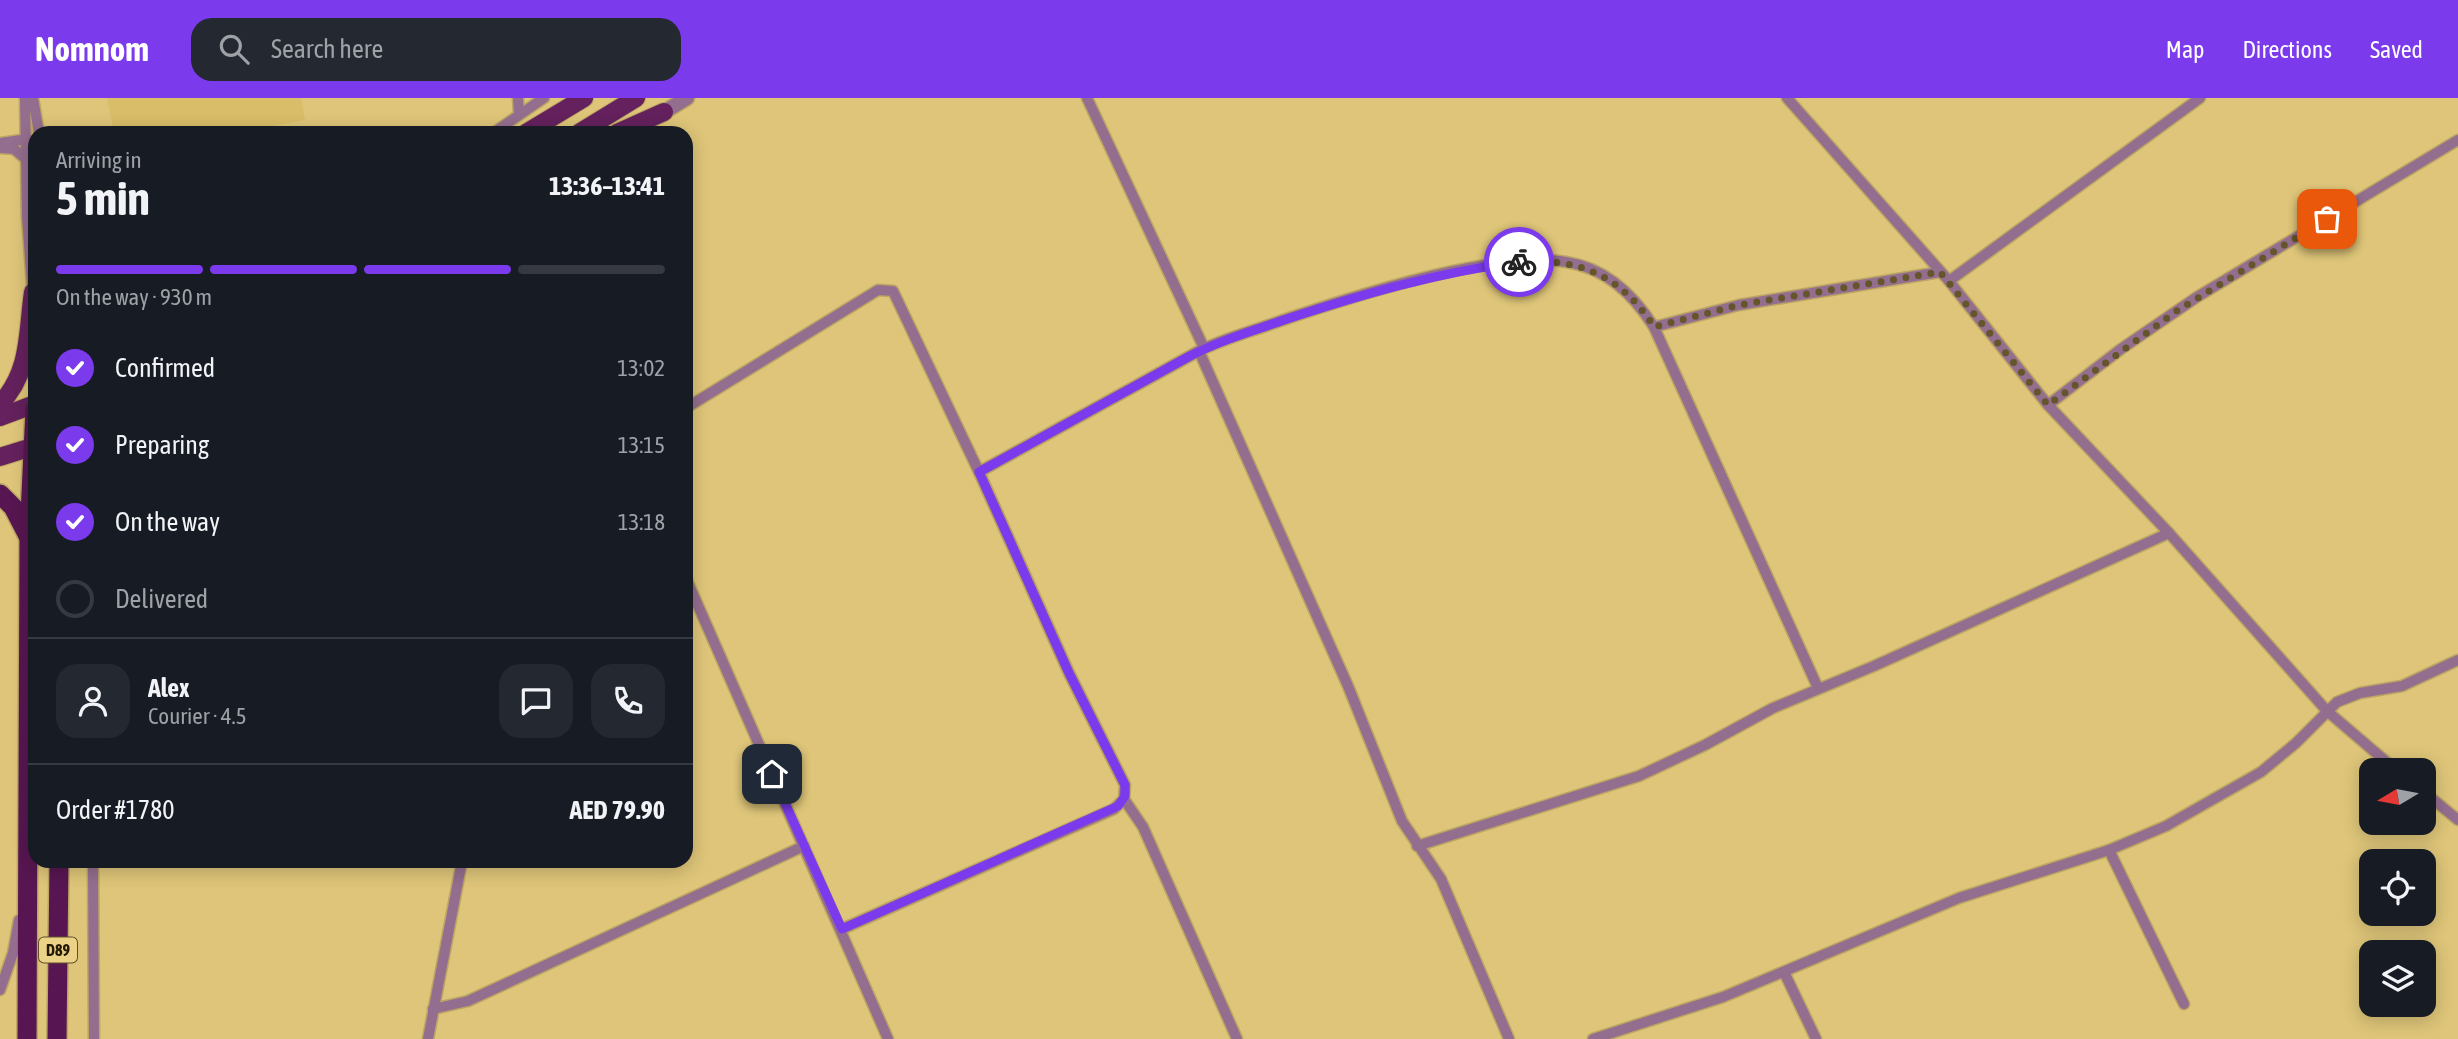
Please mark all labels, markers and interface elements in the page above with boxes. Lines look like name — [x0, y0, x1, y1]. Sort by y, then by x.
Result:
search box — [191, 18, 681, 81]
text: Nomnom — [35, 30, 149, 68]
icon: search — [215, 30, 253, 68]
text: Search here — [271, 34, 383, 64]
text: Map — [2166, 36, 2204, 63]
text: Directions — [2242, 36, 2332, 63]
text: Saved — [2370, 36, 2423, 63]
text: Arriving in — [56, 147, 142, 173]
text: 13:36–13:41 — [549, 171, 665, 201]
text: 5 min — [56, 172, 150, 225]
pin — [2297, 189, 2357, 249]
icon: bag — [2308, 200, 2346, 238]
courier — [1484, 227, 1554, 297]
icon: bike — [1500, 243, 1538, 281]
text: On the way · 930 m — [56, 284, 212, 310]
icon: check — [56, 349, 94, 387]
text: Confirmed — [115, 353, 215, 383]
text: 13:02 — [617, 355, 665, 381]
icon: check — [56, 426, 94, 464]
text: Preparing — [115, 430, 209, 460]
text: 13:15 — [618, 432, 665, 458]
icon: check — [56, 503, 94, 541]
text: On the way — [115, 507, 220, 537]
text: 13:18 — [618, 509, 665, 535]
text: Delivered — [115, 584, 208, 614]
button: person — [56, 664, 130, 738]
button: chat — [499, 664, 573, 738]
button: phone — [591, 664, 665, 738]
text: Alex — [148, 673, 189, 703]
text: Courier · 4.5 — [148, 703, 247, 729]
pin — [742, 744, 802, 804]
icon: home — [753, 755, 791, 793]
north arrow — [2359, 758, 2436, 835]
map controls — [2359, 758, 2436, 1017]
text: Order #1780 — [56, 795, 175, 825]
text: AED 79.90 — [570, 795, 665, 825]
button: locate — [2359, 849, 2436, 926]
road number: D89 — [39, 937, 77, 962]
button: layers — [2359, 940, 2436, 1017]

